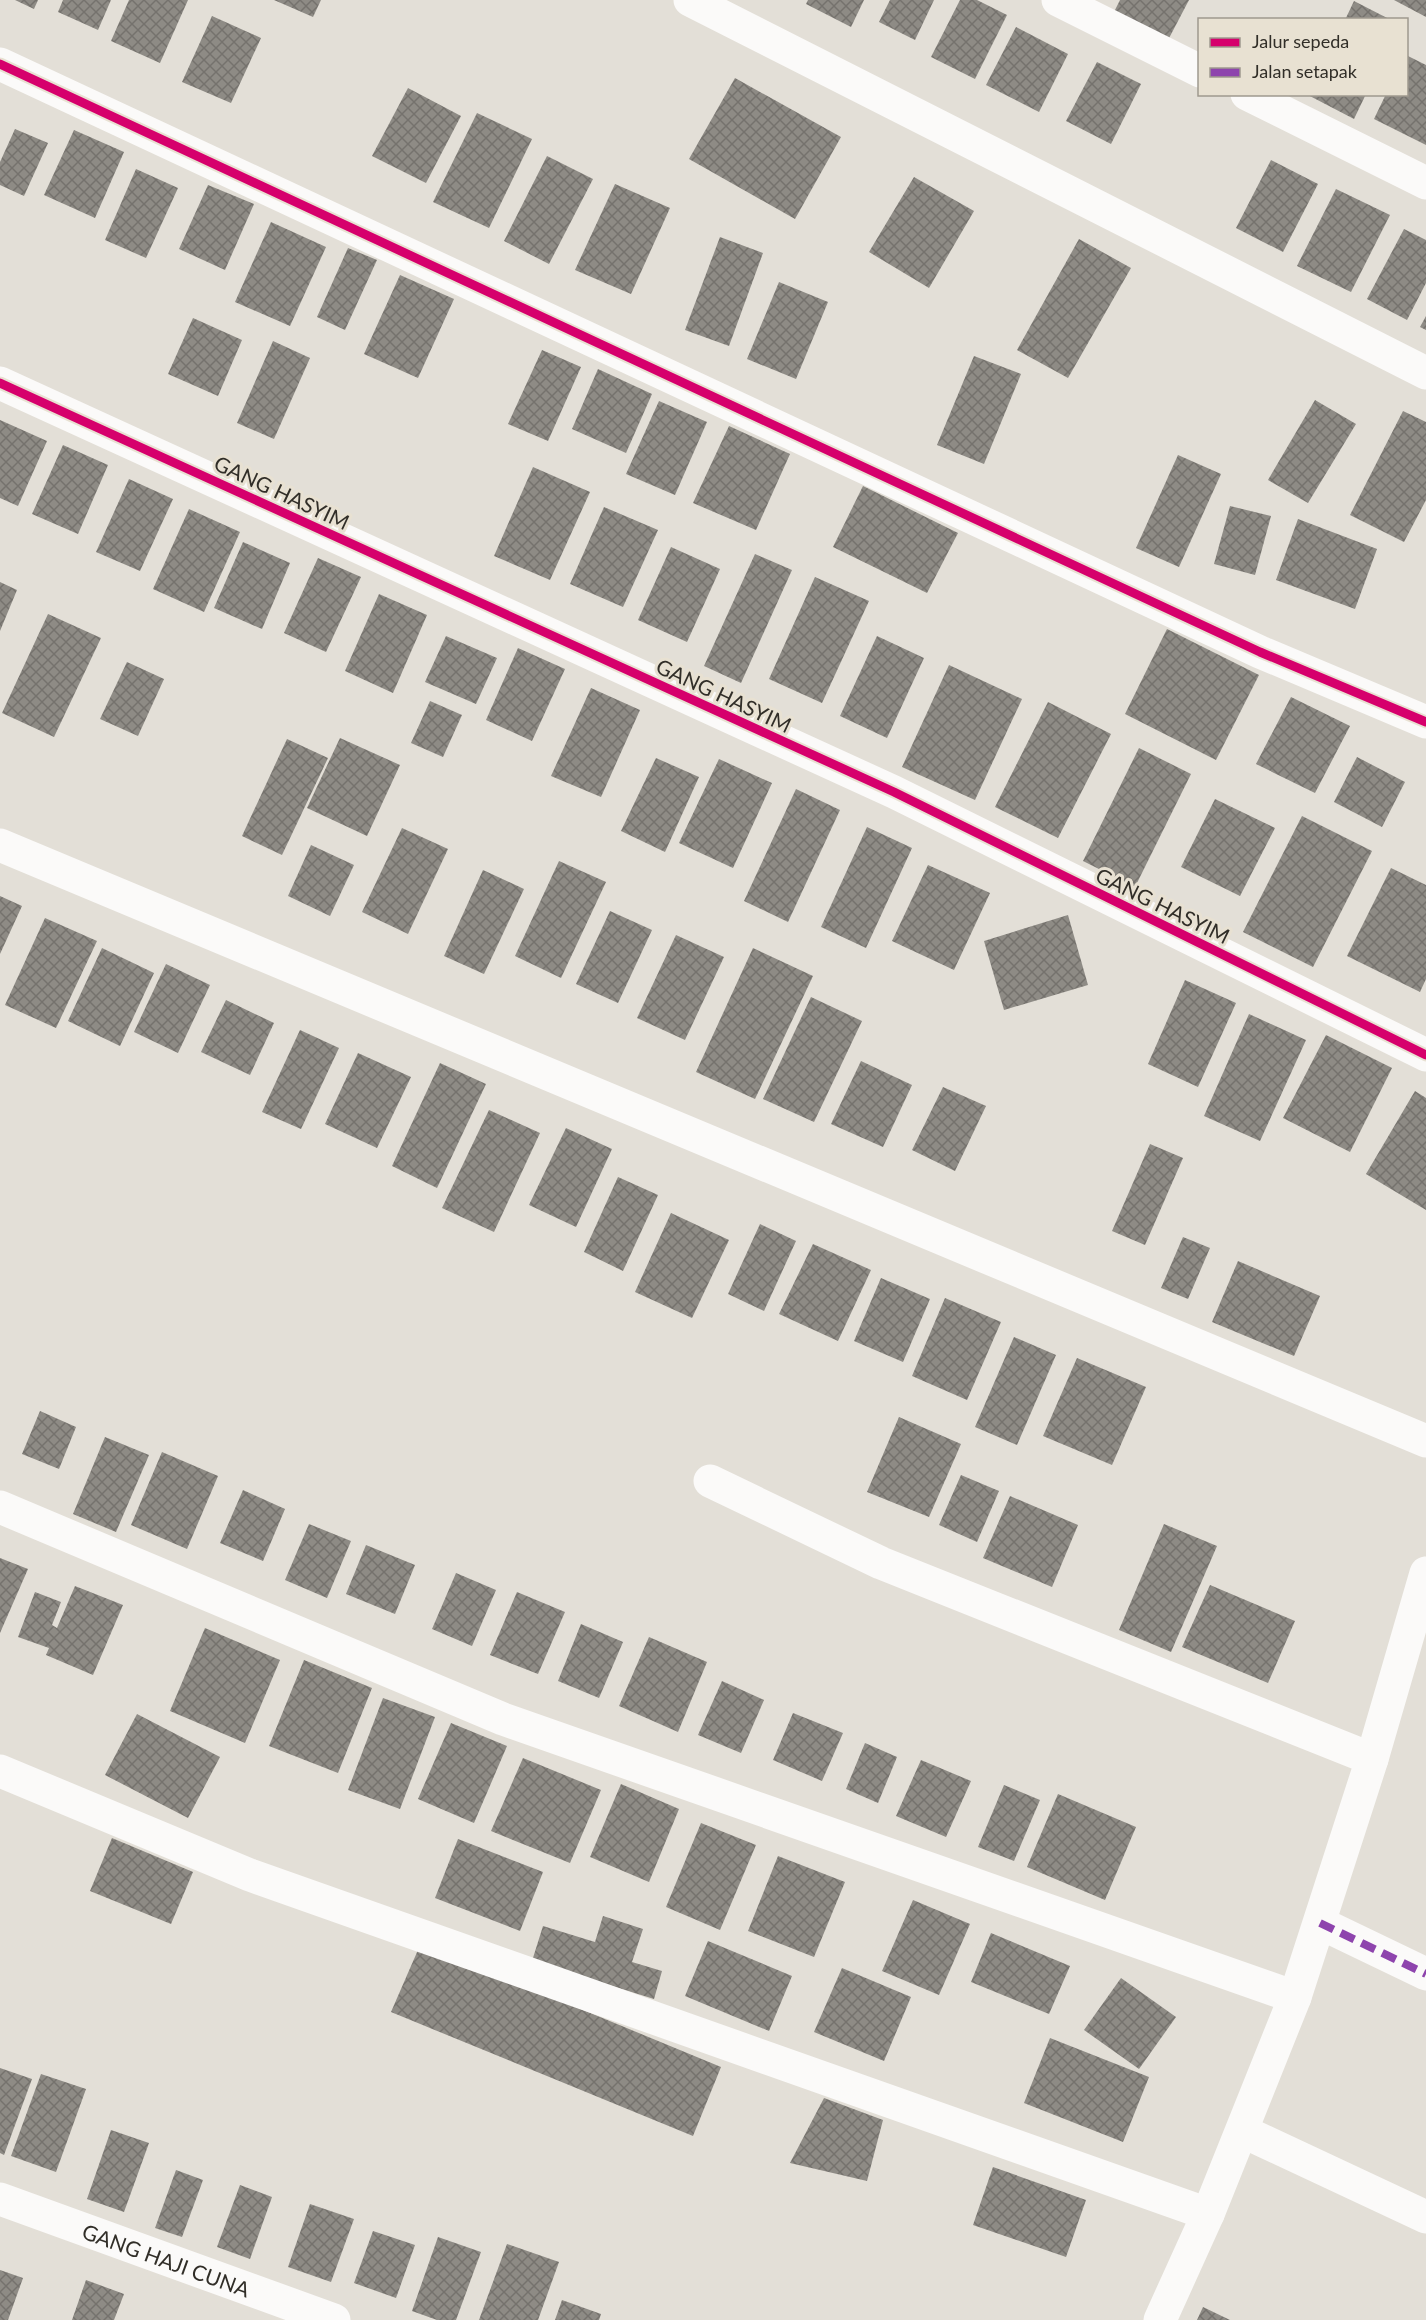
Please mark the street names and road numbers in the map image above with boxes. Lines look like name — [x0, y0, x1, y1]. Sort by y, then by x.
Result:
street label: GANG HASYIM — [211, 450, 353, 534]
street label: GANG HASYIM — [653, 653, 795, 737]
street label: GANG HASYIM — [1092, 862, 1234, 948]
street label: GANG HAJI CUNA — [79, 2217, 254, 2301]

